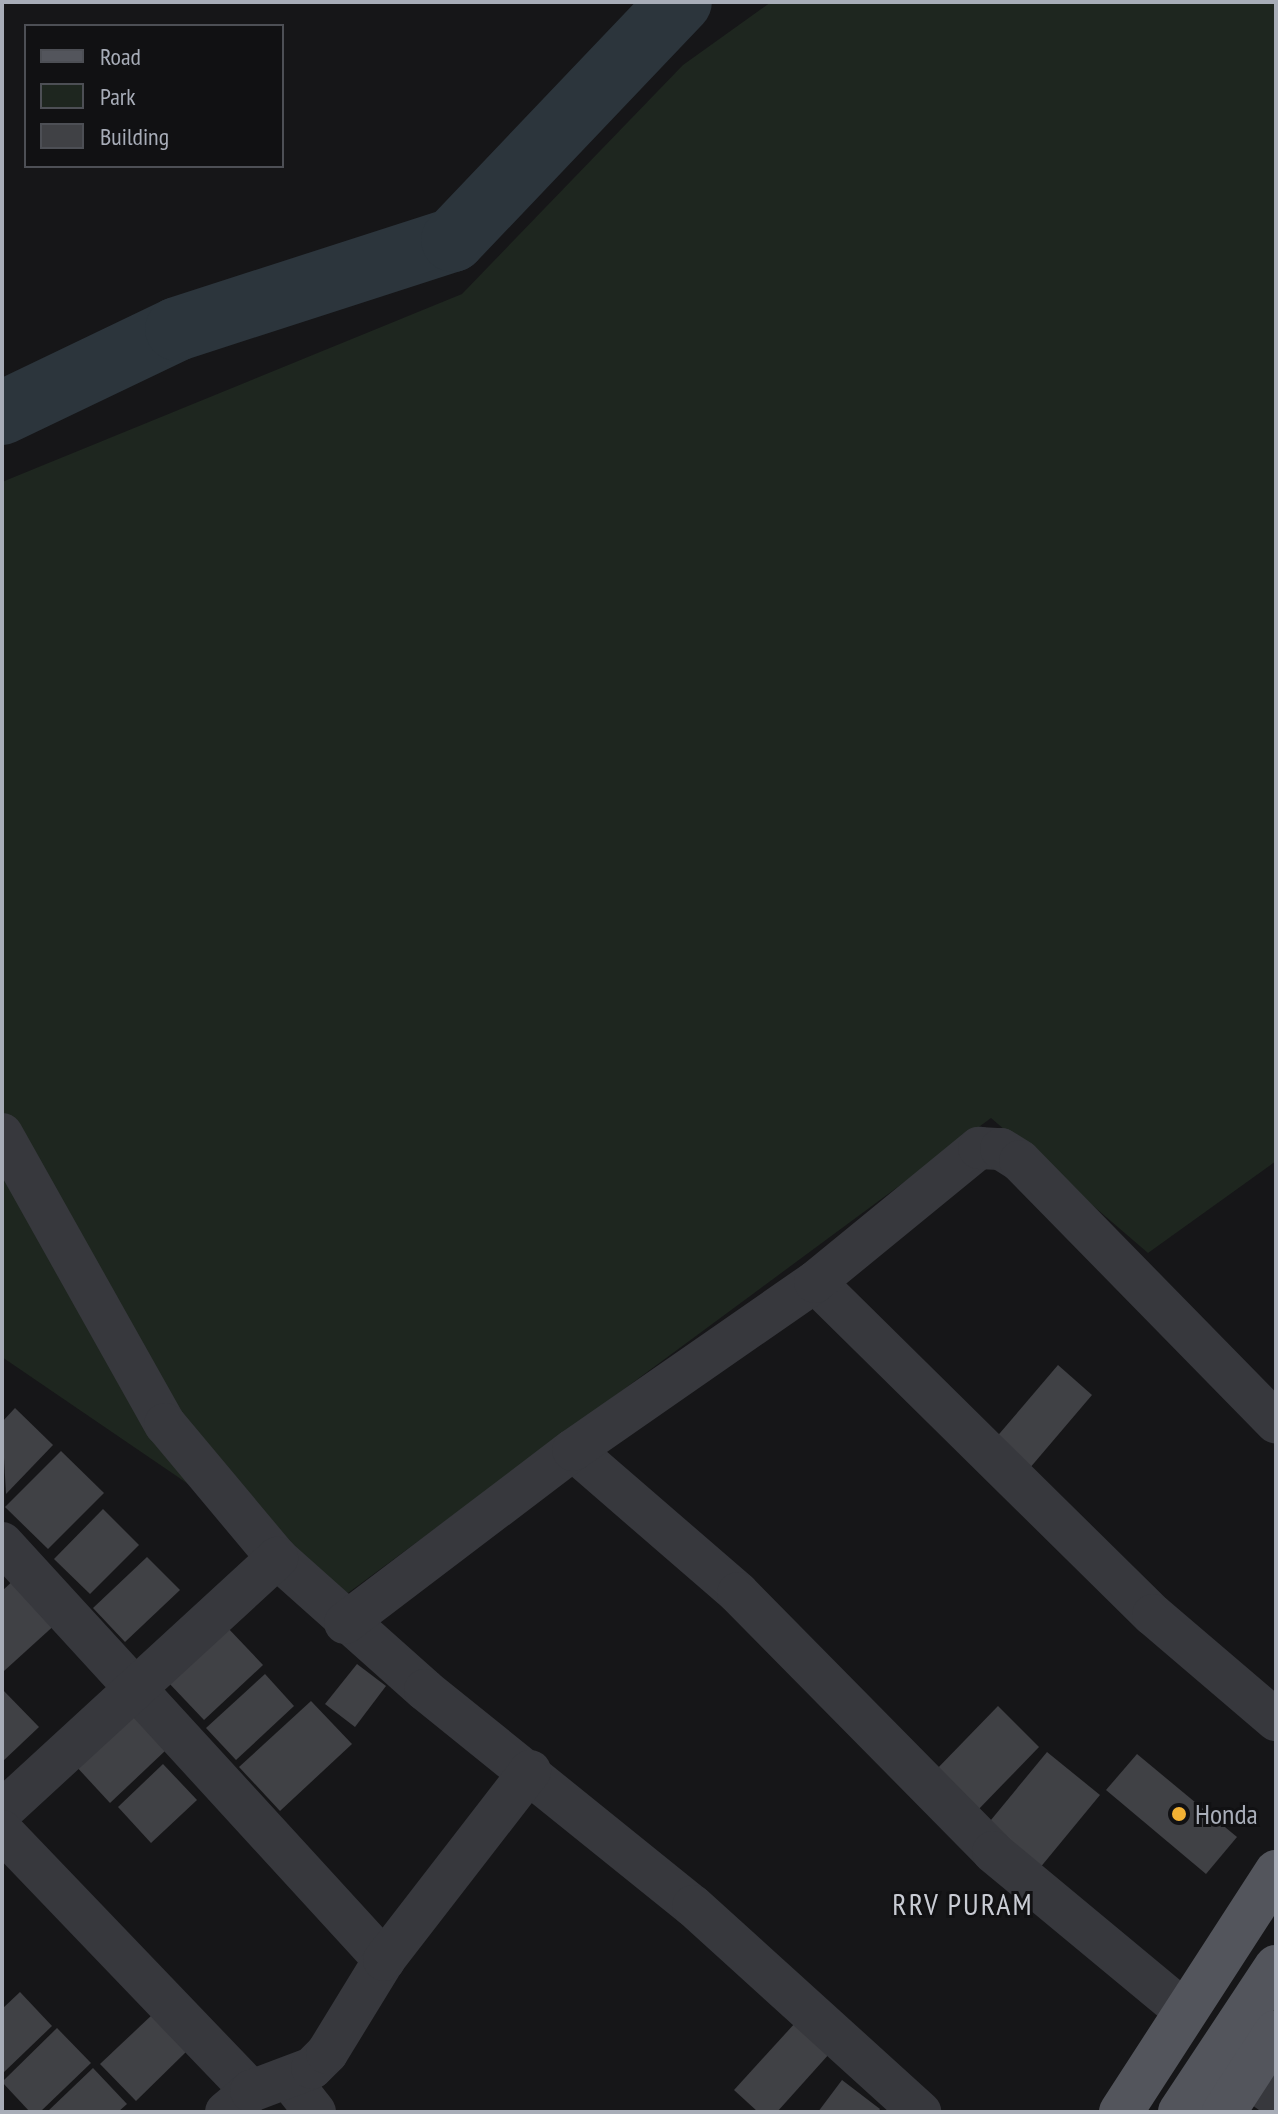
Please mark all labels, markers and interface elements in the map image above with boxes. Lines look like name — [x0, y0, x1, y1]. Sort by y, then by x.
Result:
legend — [24, 24, 284, 168]
text: Road — [100, 41, 141, 72]
text: Park — [100, 81, 136, 112]
text: Building — [100, 121, 169, 152]
place label: Honda — [1195, 1797, 1258, 1831]
marker: Honda — [1170, 1805, 1188, 1823]
district label: RRV PURAM — [892, 1886, 1034, 1922]

